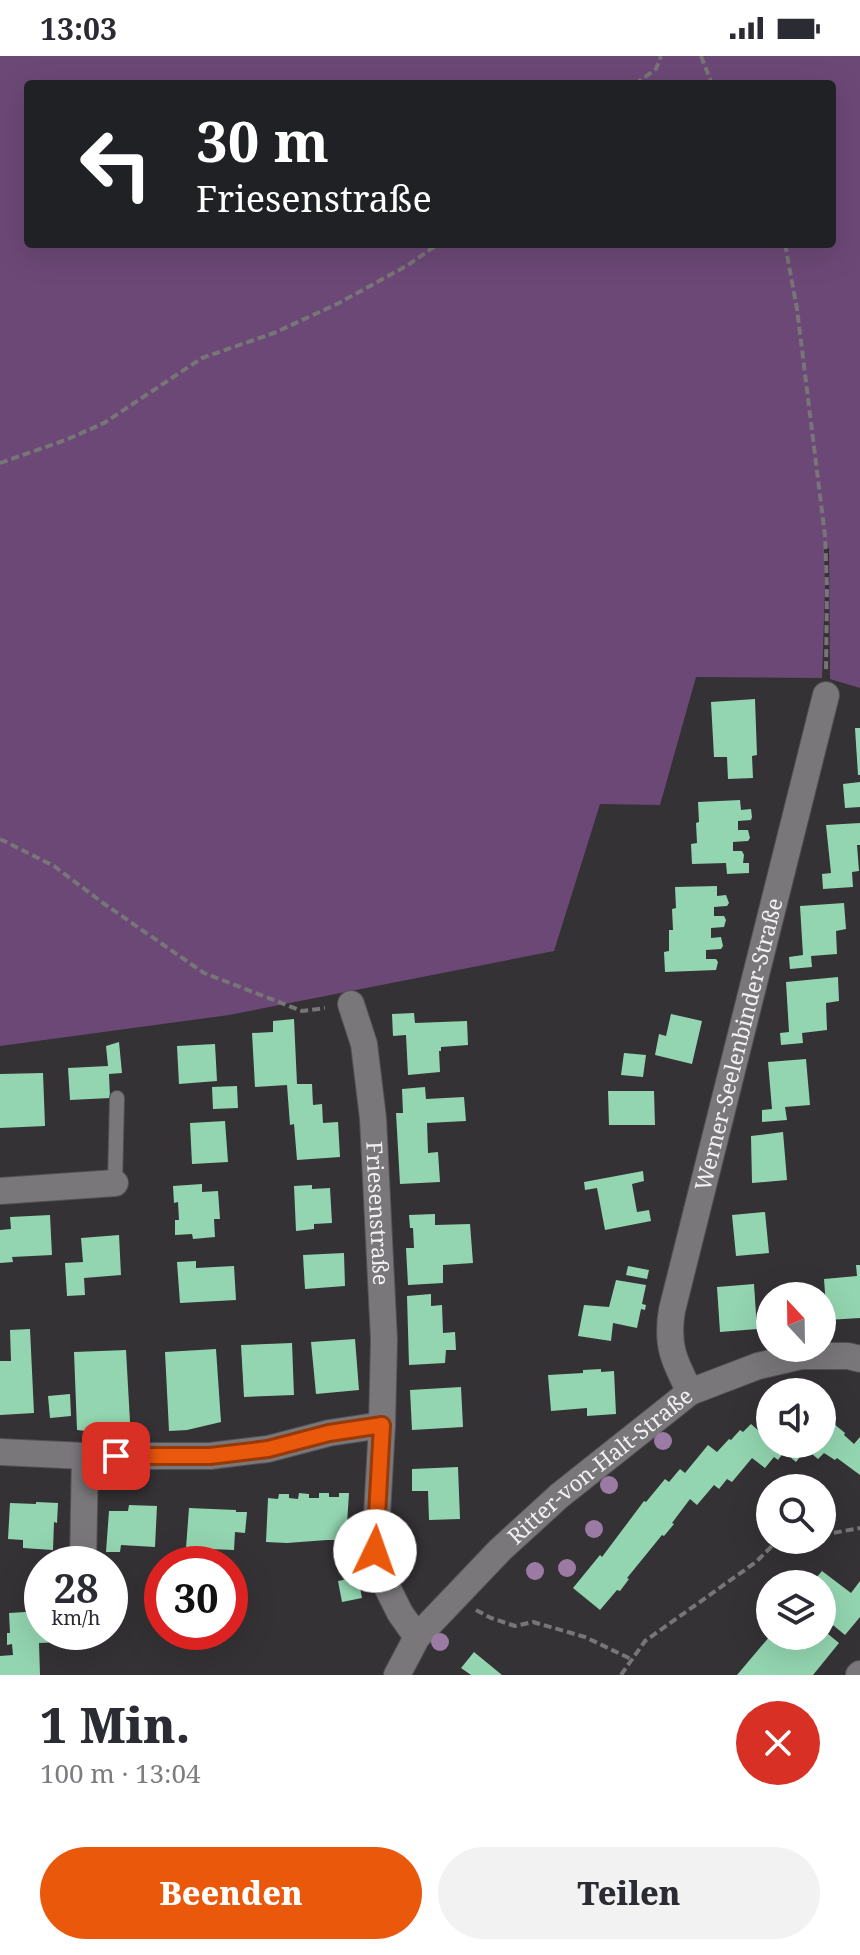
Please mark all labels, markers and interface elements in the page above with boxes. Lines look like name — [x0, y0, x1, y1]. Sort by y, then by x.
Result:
text: 13:03 — [40, 8, 117, 49]
text: 30 m — [196, 102, 329, 178]
icon: left — [64, 112, 168, 216]
text: Friesenstraße — [196, 174, 432, 223]
street label: Werner-Seelenbinder-Straße — [687, 894, 789, 1193]
street label: Friesenstraße — [360, 1141, 397, 1286]
north arrow — [756, 1282, 836, 1362]
map controls — [756, 1282, 836, 1650]
button: sound — [756, 1378, 836, 1458]
street label: Ritter-von-Halt-Straße — [500, 1380, 698, 1550]
pin — [82, 1422, 150, 1490]
icon: arrive — [94, 1434, 138, 1478]
button: search — [756, 1474, 836, 1554]
position arrow — [333, 1509, 417, 1593]
speed limit sign: 30 — [144, 1546, 248, 1650]
text: 28 — [53, 1560, 99, 1615]
button: layers — [756, 1570, 836, 1650]
text: km/h — [51, 1604, 101, 1631]
text: 1 Min. — [40, 1692, 191, 1757]
button: close — [736, 1701, 820, 1785]
text: 100 m · 13:04 — [40, 1755, 201, 1791]
button: Beenden — [40, 1847, 422, 1939]
button: Teilen — [438, 1847, 820, 1939]

